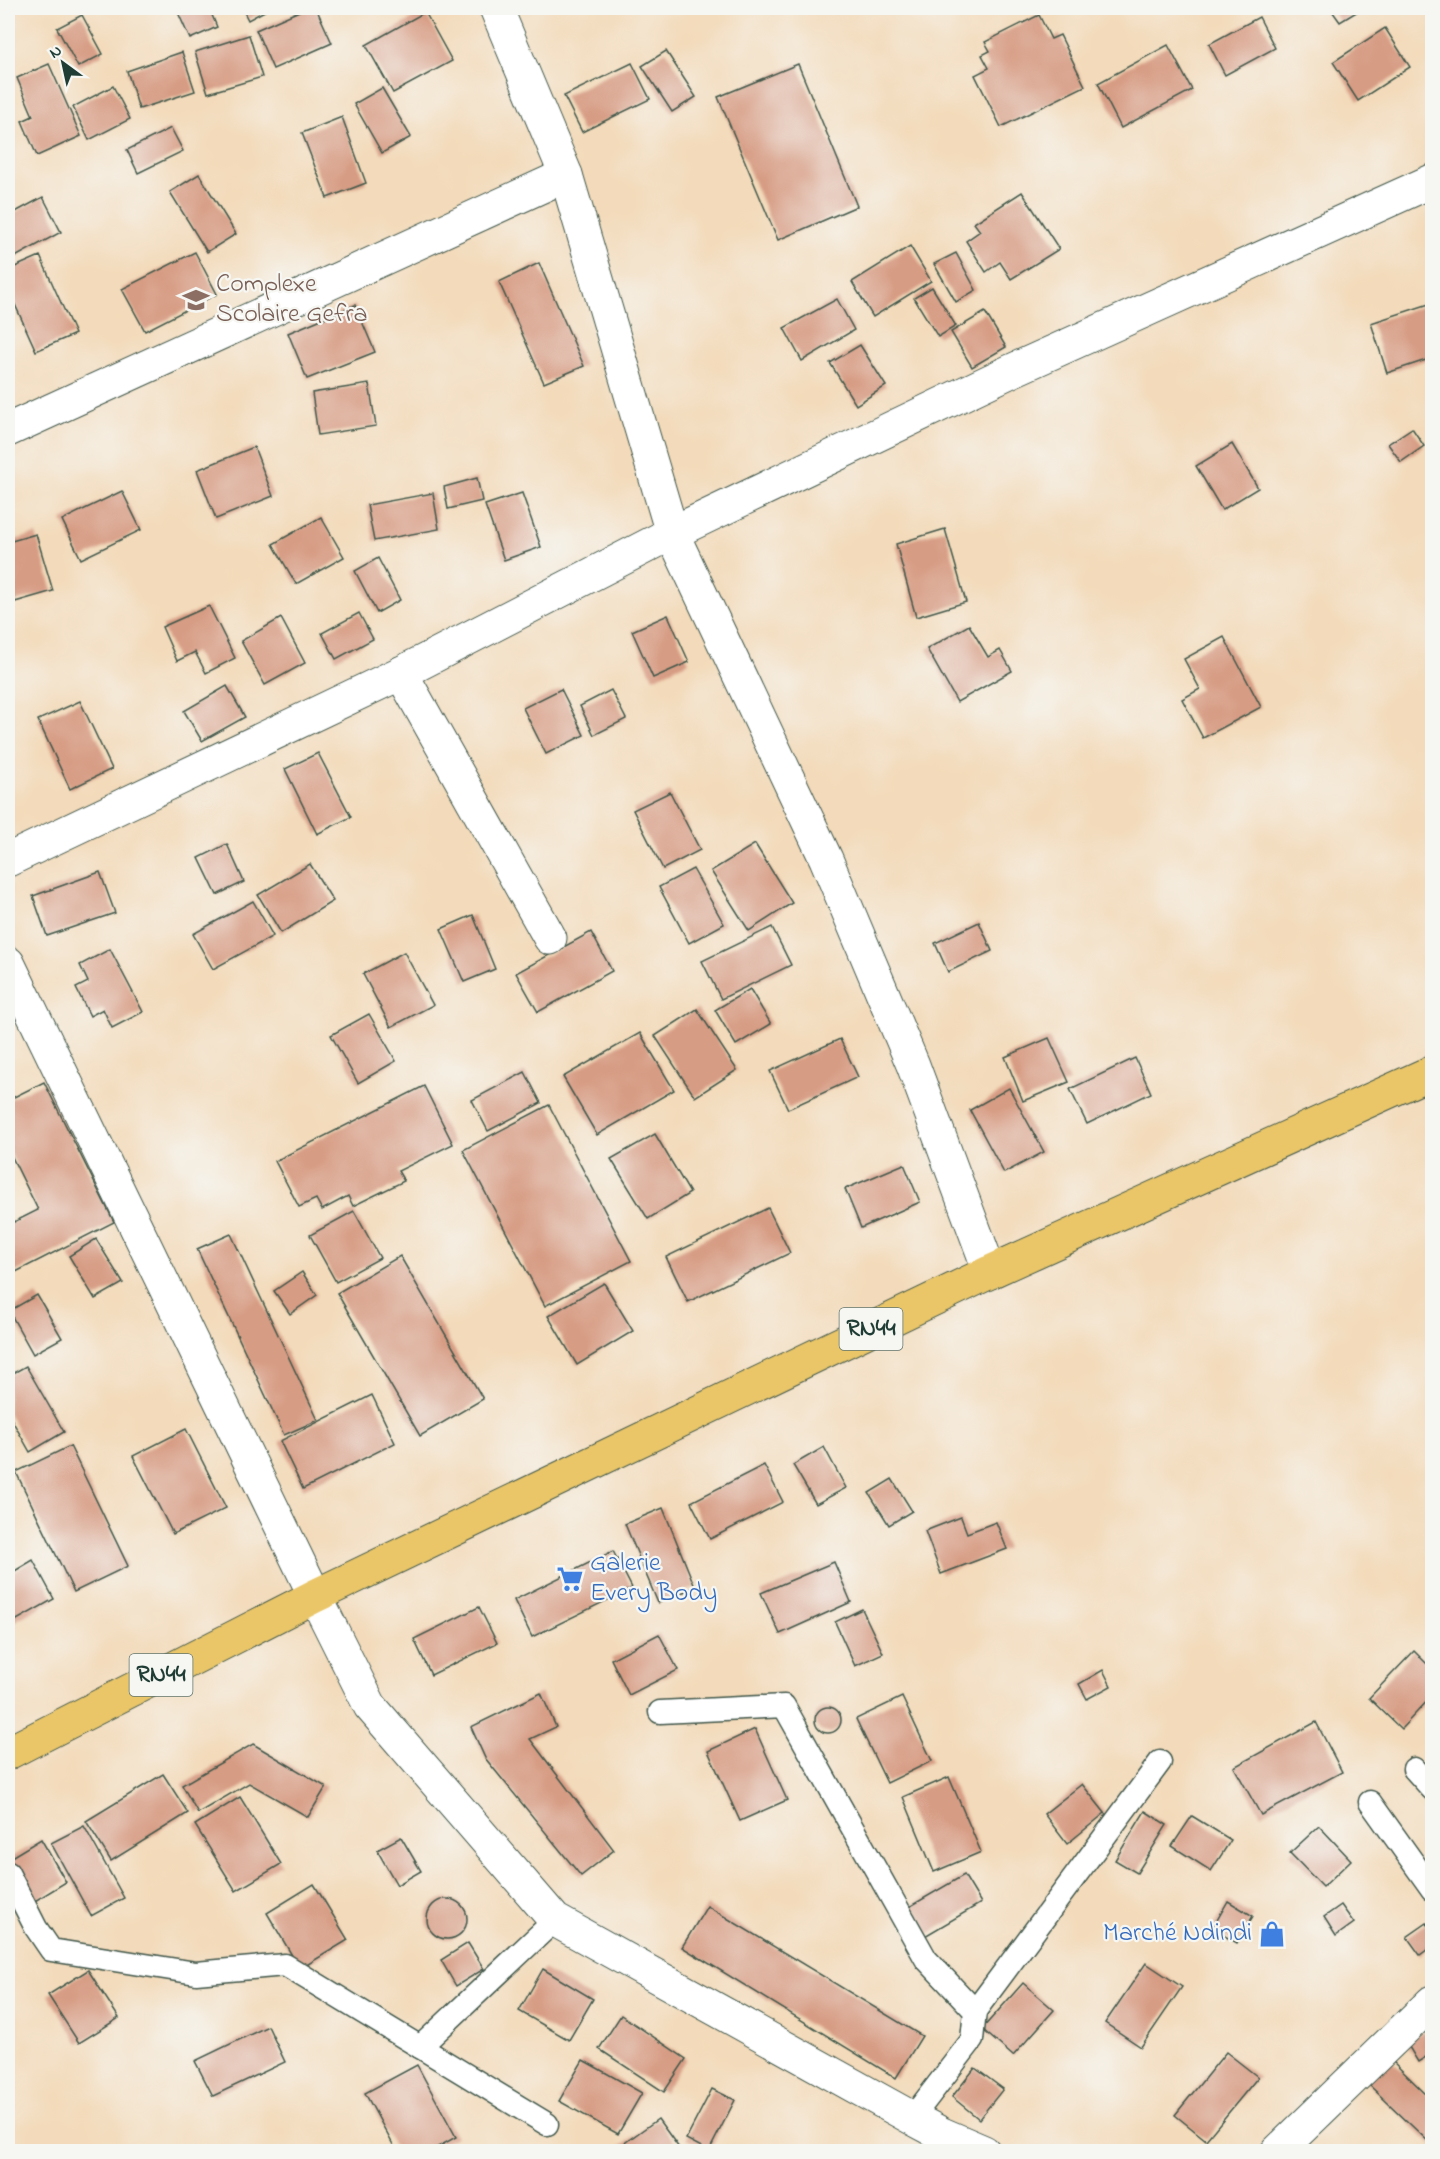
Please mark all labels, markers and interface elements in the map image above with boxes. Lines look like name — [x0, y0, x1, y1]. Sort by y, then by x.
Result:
north arrow — [33, 33, 93, 93]
text: N — [45, 39, 67, 65]
place label: Complexe Scolaire Gefra — [216, 266, 368, 334]
school or university icon: Complexe Scolaire Gefra — [181, 285, 211, 315]
road number: RN44 — [840, 1308, 902, 1350]
place label: Galerie Every Body — [590, 1545, 717, 1613]
supermarket icon: Galerie Every Body — [555, 1564, 585, 1594]
road number: RN44 — [130, 1654, 192, 1696]
place label: Marché Ndindi — [1103, 1915, 1252, 1953]
shop icon: Marché Ndindi — [1257, 1919, 1287, 1949]

